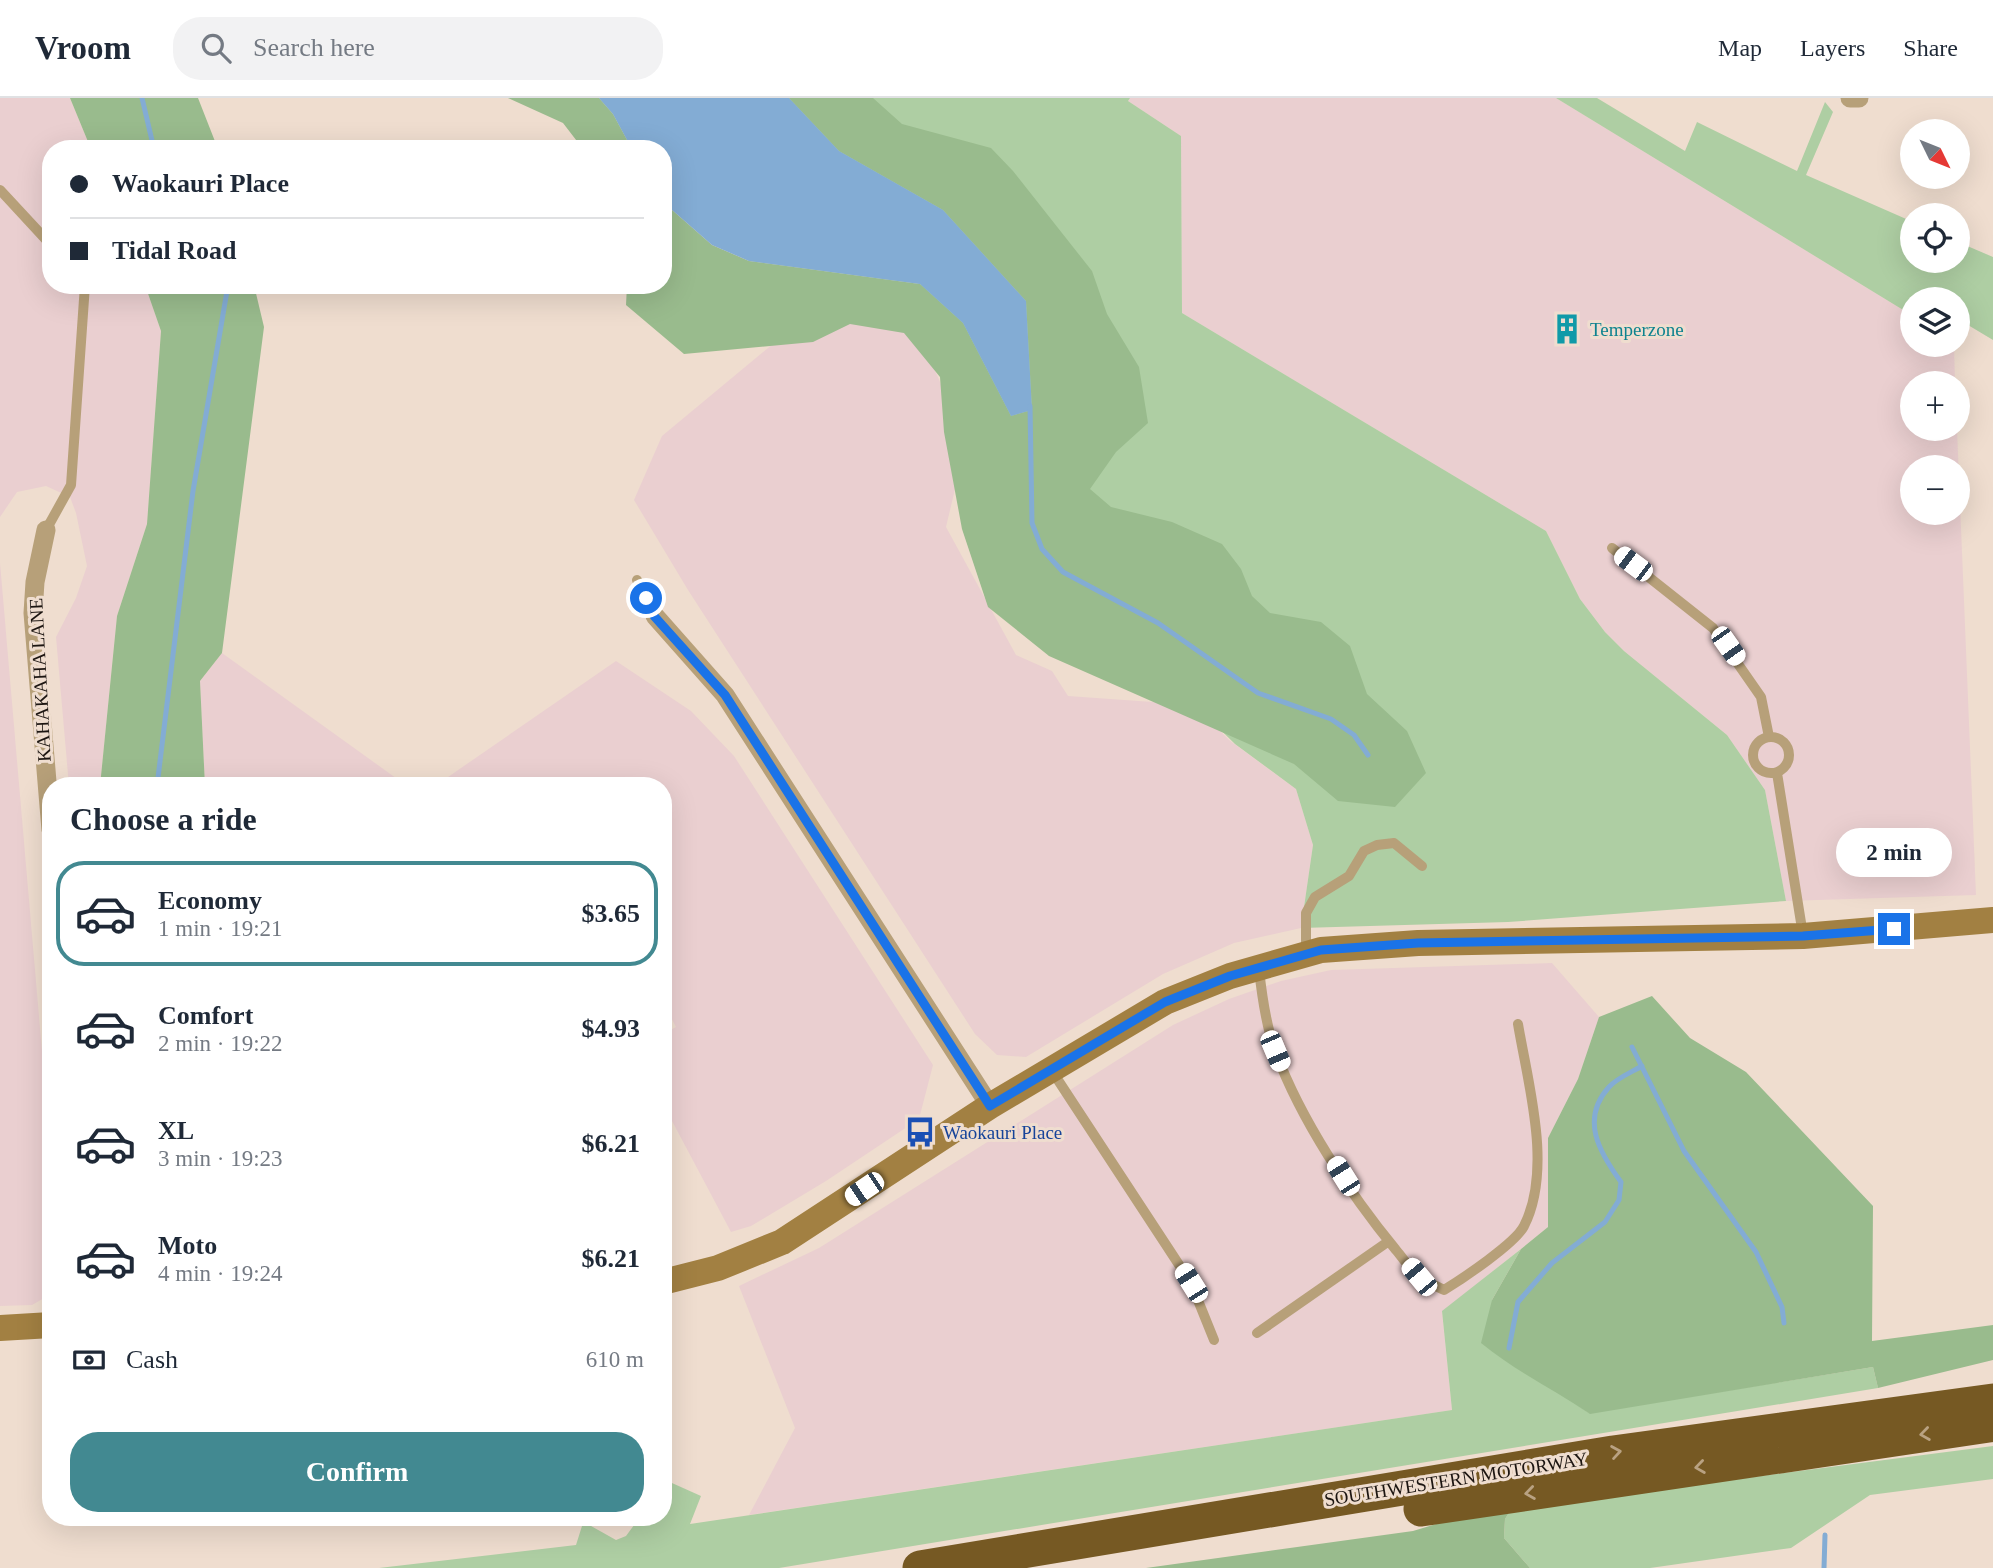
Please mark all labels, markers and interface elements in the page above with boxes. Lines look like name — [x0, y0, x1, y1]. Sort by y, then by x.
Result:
search box — [173, 17, 663, 80]
icon: search — [197, 29, 235, 67]
text: Vroom — [35, 30, 131, 66]
text: Search here — [253, 33, 375, 62]
text: Map — [1718, 35, 1762, 61]
text: Layers — [1800, 35, 1865, 61]
text: Share — [1903, 35, 1958, 61]
north arrow — [1900, 119, 1970, 189]
map controls — [1900, 119, 1970, 525]
text: Waokauri Place — [112, 169, 289, 198]
button: locate — [1900, 203, 1970, 273]
text: Tidal Road — [112, 236, 237, 265]
button: layers — [1900, 287, 1970, 357]
building icon: Temperzone — [1550, 312, 1584, 346]
place label: Temperzone — [1590, 319, 1684, 340]
button: + — [1900, 371, 1970, 441]
button: − — [1900, 455, 1970, 525]
car — [1610, 543, 1657, 585]
route start — [630, 582, 662, 614]
street label: KAHAKAHA LANE — [25, 597, 55, 763]
car — [1708, 623, 1749, 669]
text: Choose a ride — [70, 801, 257, 837]
callout: 2 min — [1836, 828, 1952, 876]
text: 2 min — [1866, 840, 1922, 865]
icon: car — [74, 882, 137, 945]
text: Economy — [158, 886, 262, 915]
text: $3.65 — [582, 899, 640, 928]
route end — [1878, 913, 1910, 945]
text: 1 min · 19:21 — [158, 916, 283, 941]
icon: car — [74, 997, 137, 1060]
text: Comfort — [158, 1001, 253, 1030]
text: $4.93 — [582, 1014, 640, 1043]
car — [1258, 1028, 1293, 1074]
text: 2 min · 19:22 — [158, 1031, 283, 1056]
icon: car — [74, 1112, 137, 1175]
bus stop icon: Waokauri Place — [903, 1115, 937, 1149]
text: XL — [158, 1116, 194, 1145]
place label: Waokauri Place — [943, 1122, 1062, 1143]
text: $6.21 — [582, 1129, 640, 1158]
text: 3 min · 19:23 — [158, 1146, 283, 1171]
car — [1323, 1153, 1364, 1199]
car — [841, 1169, 888, 1209]
icon: car — [74, 1227, 137, 1290]
text: Moto — [158, 1231, 217, 1260]
text: $6.21 — [582, 1244, 640, 1273]
car — [1398, 1254, 1441, 1300]
car — [1171, 1260, 1212, 1306]
text: 4 min · 19:24 — [158, 1261, 283, 1286]
icon: cash — [70, 1341, 108, 1379]
text: Cash — [126, 1345, 178, 1374]
text: 610 m — [586, 1347, 644, 1372]
one-way arrow — [1920, 1426, 1931, 1441]
button: Confirm — [70, 1432, 644, 1512]
one-way arrow — [1610, 1445, 1622, 1460]
street label: SOUTHWESTERN MOTORWAY — [1323, 1448, 1590, 1510]
one-way arrow — [1695, 1460, 1706, 1475]
one-way arrow — [1524, 1485, 1536, 1500]

